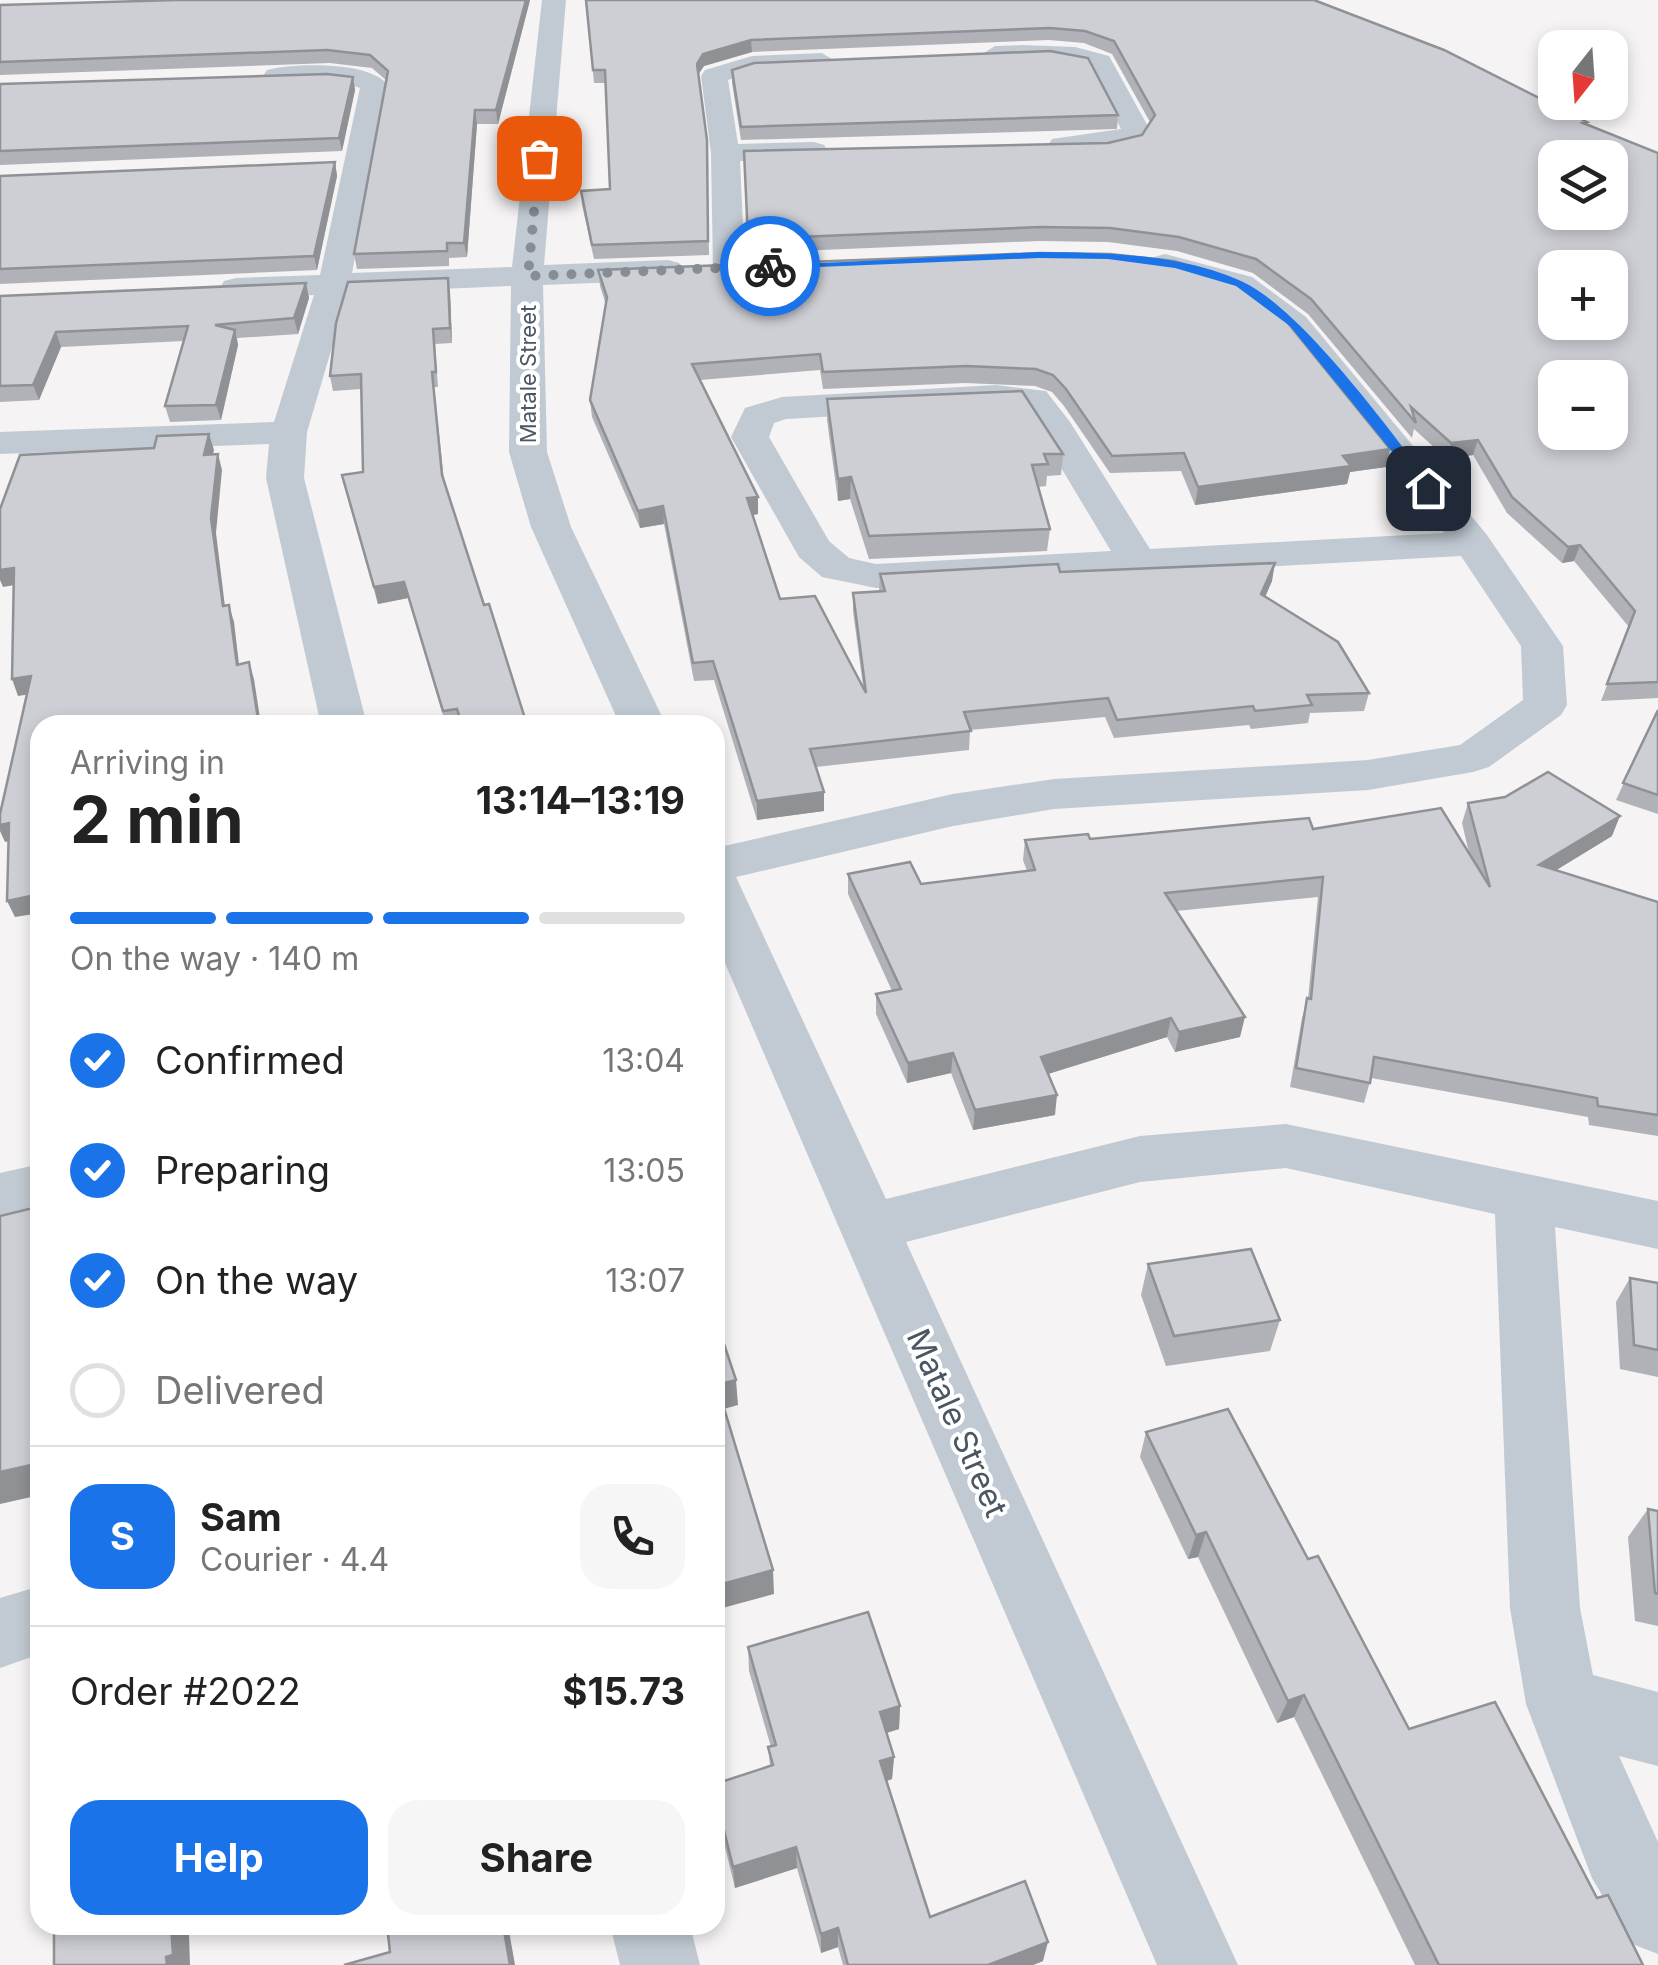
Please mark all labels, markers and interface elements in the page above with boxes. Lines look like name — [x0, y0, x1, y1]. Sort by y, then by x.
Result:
north arrow — [1538, 30, 1628, 120]
map controls — [1538, 30, 1628, 450]
pin — [497, 116, 582, 201]
icon: bag — [512, 131, 567, 186]
button: layers — [1538, 140, 1628, 230]
courier — [720, 216, 820, 316]
icon: bike — [743, 239, 798, 294]
button: + — [1538, 250, 1628, 340]
street label: Matale Street — [515, 305, 541, 443]
button: − — [1538, 360, 1628, 450]
pin — [1386, 446, 1471, 531]
icon: home — [1401, 461, 1456, 516]
text: Arriving in — [70, 743, 225, 782]
text: 13:14–13:19 — [476, 777, 685, 823]
text: 2 min — [70, 780, 244, 859]
text: On the way · 140 m — [70, 939, 359, 978]
icon: check — [70, 1033, 125, 1088]
text: Confirmed — [155, 1037, 345, 1083]
text: 13:04 — [602, 1041, 685, 1080]
icon: check — [70, 1143, 125, 1198]
text: Preparing — [155, 1147, 330, 1193]
text: 13:05 — [603, 1151, 685, 1190]
icon: check — [70, 1253, 125, 1308]
text: On the way — [155, 1257, 358, 1303]
text: 13:07 — [605, 1261, 685, 1300]
street label: Matale Street — [899, 1323, 1016, 1523]
text: Delivered — [155, 1367, 325, 1413]
button: phone — [580, 1484, 685, 1589]
text: Sam — [200, 1494, 282, 1540]
text: S — [110, 1513, 135, 1559]
text: Courier · 4.4 — [200, 1540, 389, 1579]
text: Order #2022 — [70, 1668, 301, 1714]
text: $15.73 — [563, 1668, 685, 1714]
button: Help — [70, 1800, 368, 1915]
button: Share — [388, 1800, 685, 1915]

